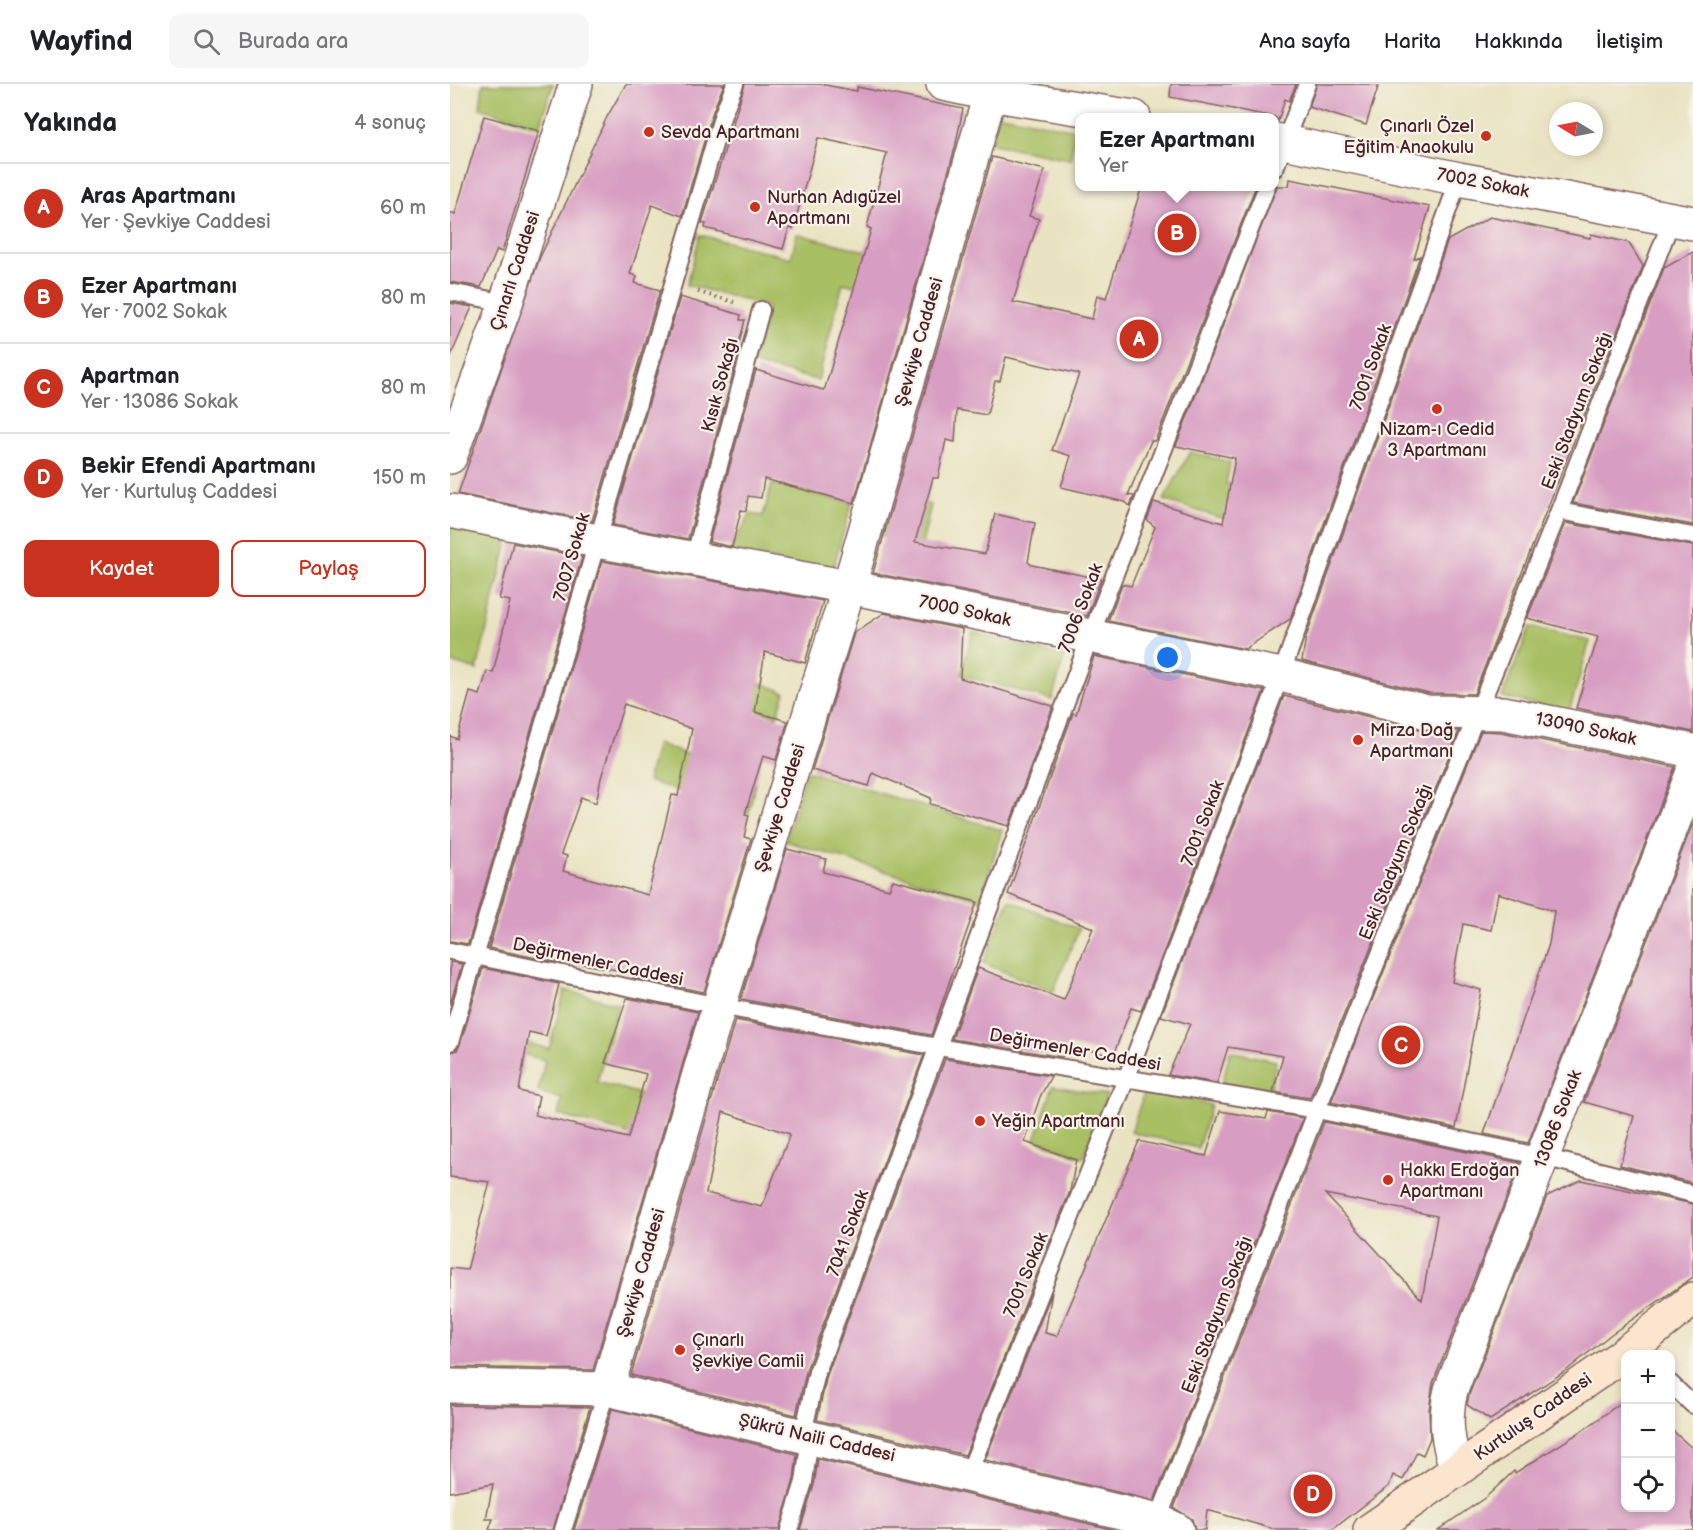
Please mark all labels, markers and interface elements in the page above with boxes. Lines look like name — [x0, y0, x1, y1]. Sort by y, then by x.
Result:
search box — [169, 14, 589, 68]
text: Wayfind — [30, 25, 133, 58]
icon: search — [190, 25, 223, 58]
text: Burada ara — [238, 28, 348, 55]
text: Ana sayfa — [1259, 29, 1351, 54]
text: Harita — [1384, 29, 1441, 54]
text: Hakkında — [1474, 29, 1563, 54]
text: İletişim — [1596, 29, 1663, 54]
north arrow — [1549, 102, 1603, 156]
text: Yakında — [24, 108, 117, 139]
text: 4 sonuç — [354, 111, 426, 135]
popup — [1075, 113, 1279, 191]
place label: Çınarlı Özel Eğitim Anaokulu — [1344, 115, 1474, 158]
place label: Sevda Apartmanı — [661, 122, 800, 143]
marker: Sevda Apartmanı — [642, 125, 656, 139]
text: Ezer Apartmanı — [1099, 127, 1255, 154]
marker: Çınarlı Özel Eğitim Anaokulu — [1479, 129, 1493, 143]
text: Yer — [1099, 154, 1128, 178]
street label: 7002 Sokak — [1435, 164, 1531, 202]
text: Aras Apartmanı — [81, 183, 236, 210]
place label: Nurhan Adıgüzel Apartmanı — [767, 187, 901, 229]
text: A — [37, 196, 50, 220]
text: 60 m — [380, 196, 426, 220]
marker: Nurhan Adıgüzel Apartmanı — [748, 200, 762, 214]
street label: Çınarlı Caddesi — [486, 209, 544, 333]
text: Yer · Şevkiye Caddesi — [81, 210, 271, 234]
pin: B — [1158, 210, 1196, 256]
text: Ezer Apartmanı — [81, 273, 237, 300]
street label: Şevkiye Caddesi — [891, 275, 947, 409]
text: B — [36, 286, 51, 310]
text: 80 m — [381, 286, 426, 310]
text: Yer · 7002 Sokak — [81, 300, 227, 324]
pin: A — [1120, 316, 1158, 362]
street label: 7001 Sokak — [1346, 321, 1396, 413]
street label: Eski Stadyum Sokağı — [1537, 329, 1617, 493]
street label: Kısık Sokağı — [697, 336, 743, 434]
text: Apartman — [81, 363, 179, 390]
text: C — [36, 376, 51, 400]
text: 80 m — [381, 376, 426, 400]
text: Yer · 13086 Sokak — [81, 390, 238, 414]
marker: Nizam-ı Cedid 3 Apartmanı — [1430, 402, 1444, 416]
place label: Nizam-ı Cedid 3 Apartmanı — [1379, 419, 1495, 461]
text: Bekir Efendi Apartmanı — [81, 453, 316, 480]
text: D — [37, 466, 50, 490]
text: 150 m — [373, 466, 426, 490]
text: Yer · Kurtuluş Caddesi — [81, 480, 277, 504]
street label: 7007 Sokak — [549, 510, 595, 604]
button: Kaydet — [24, 540, 219, 597]
button: Paylaş — [231, 540, 426, 597]
street label: 7006 Sokak — [1054, 560, 1108, 656]
street label: 7000 Sokak — [917, 591, 1013, 631]
your location — [1153, 643, 1182, 672]
street label: 13090 Sokak — [1534, 708, 1639, 750]
place label: Mirza Dağ Apartmanı — [1370, 720, 1453, 762]
marker: Mirza Dağ Apartmanı — [1351, 733, 1365, 747]
street label: Şevkiye Caddesi — [750, 741, 810, 875]
street label: 7001 Sokak — [1177, 777, 1229, 869]
street label: Eski Stadyum Sokağı — [1355, 781, 1437, 943]
street label: Değirmenler Caddesi — [511, 934, 685, 990]
pin: C — [1382, 1022, 1420, 1068]
street label: Değirmenler Caddesi — [988, 1025, 1162, 1075]
street label: 13086 Sokak — [1530, 1067, 1586, 1171]
place label: Yeğin Apartmanı — [991, 1111, 1125, 1132]
marker: Yeğin Apartmanı — [973, 1114, 987, 1128]
place label: Hakkı Erdoğan Apartmanı — [1400, 1160, 1519, 1202]
marker: Hakkı Erdoğan Apartmanı — [1381, 1173, 1395, 1187]
street label: 7041 Sokak — [823, 1187, 873, 1279]
street label: Şevkiye Caddesi — [613, 1206, 669, 1340]
street label: 7001 Sokak — [999, 1229, 1053, 1321]
street label: Eski Stadyum Sokağı — [1177, 1233, 1257, 1397]
place label: Çınarlı Şevkiye Camii — [692, 1330, 804, 1372]
marker: Çınarlı Şevkiye Camii — [673, 1343, 687, 1357]
map controls — [1621, 1350, 1675, 1512]
button: + — [1621, 1350, 1675, 1404]
street label: Kurtuluş Caddesi — [1470, 1369, 1596, 1465]
button: − — [1621, 1404, 1675, 1458]
street label: Şükrü Naili Caddesi — [737, 1410, 897, 1466]
button: locate — [1621, 1458, 1675, 1512]
pin: D — [1294, 1472, 1332, 1516]

